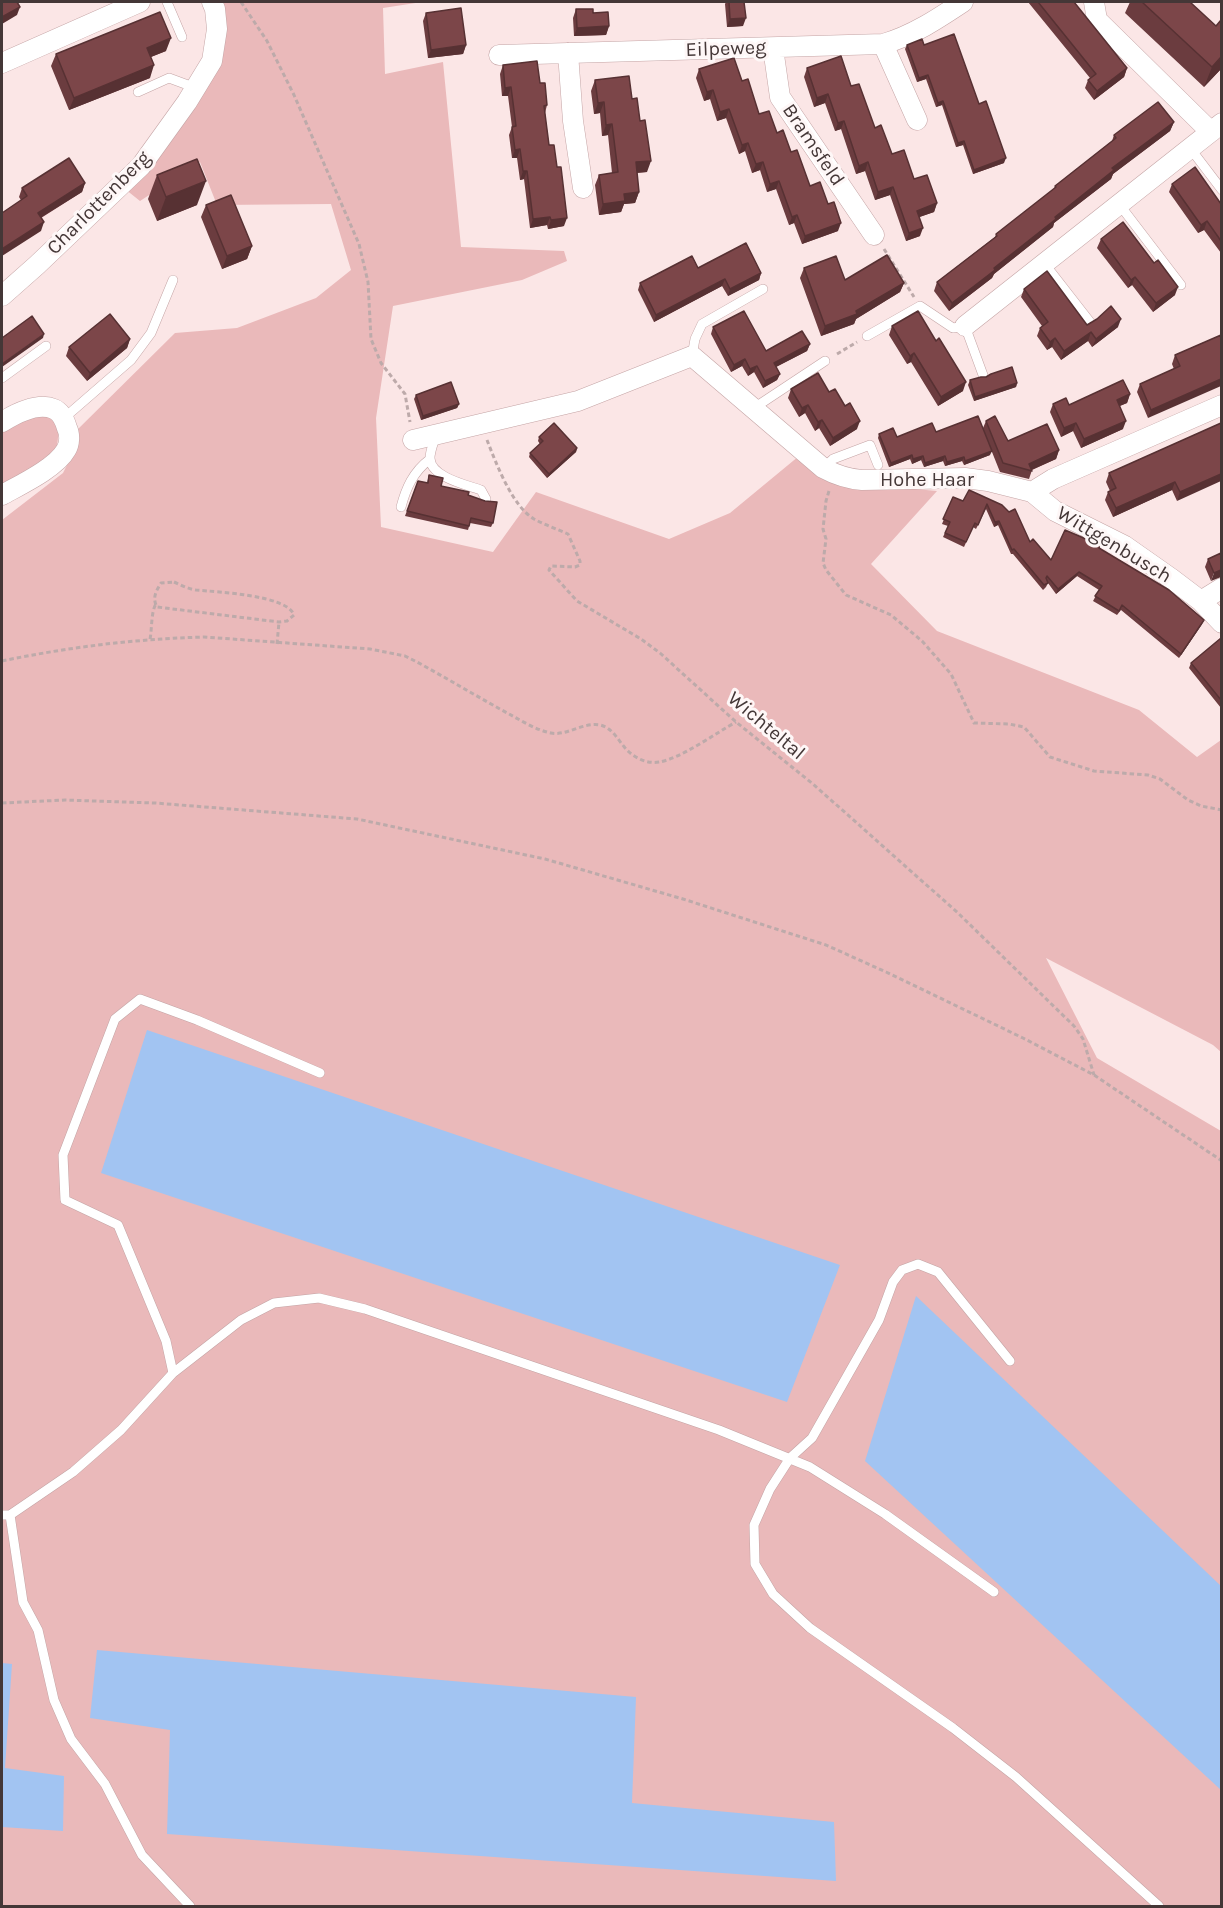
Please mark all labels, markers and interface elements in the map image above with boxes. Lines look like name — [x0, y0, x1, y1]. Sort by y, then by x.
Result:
street label: Eilpeweg — [685, 36, 767, 62]
street label: Bramsfeld — [777, 99, 849, 191]
street label: Charlottenberg — [42, 146, 156, 260]
street label: Hohe Haar — [880, 468, 974, 492]
street label: Wittgenbusch — [1052, 501, 1176, 589]
street label: Wichteltal — [722, 687, 810, 765]

